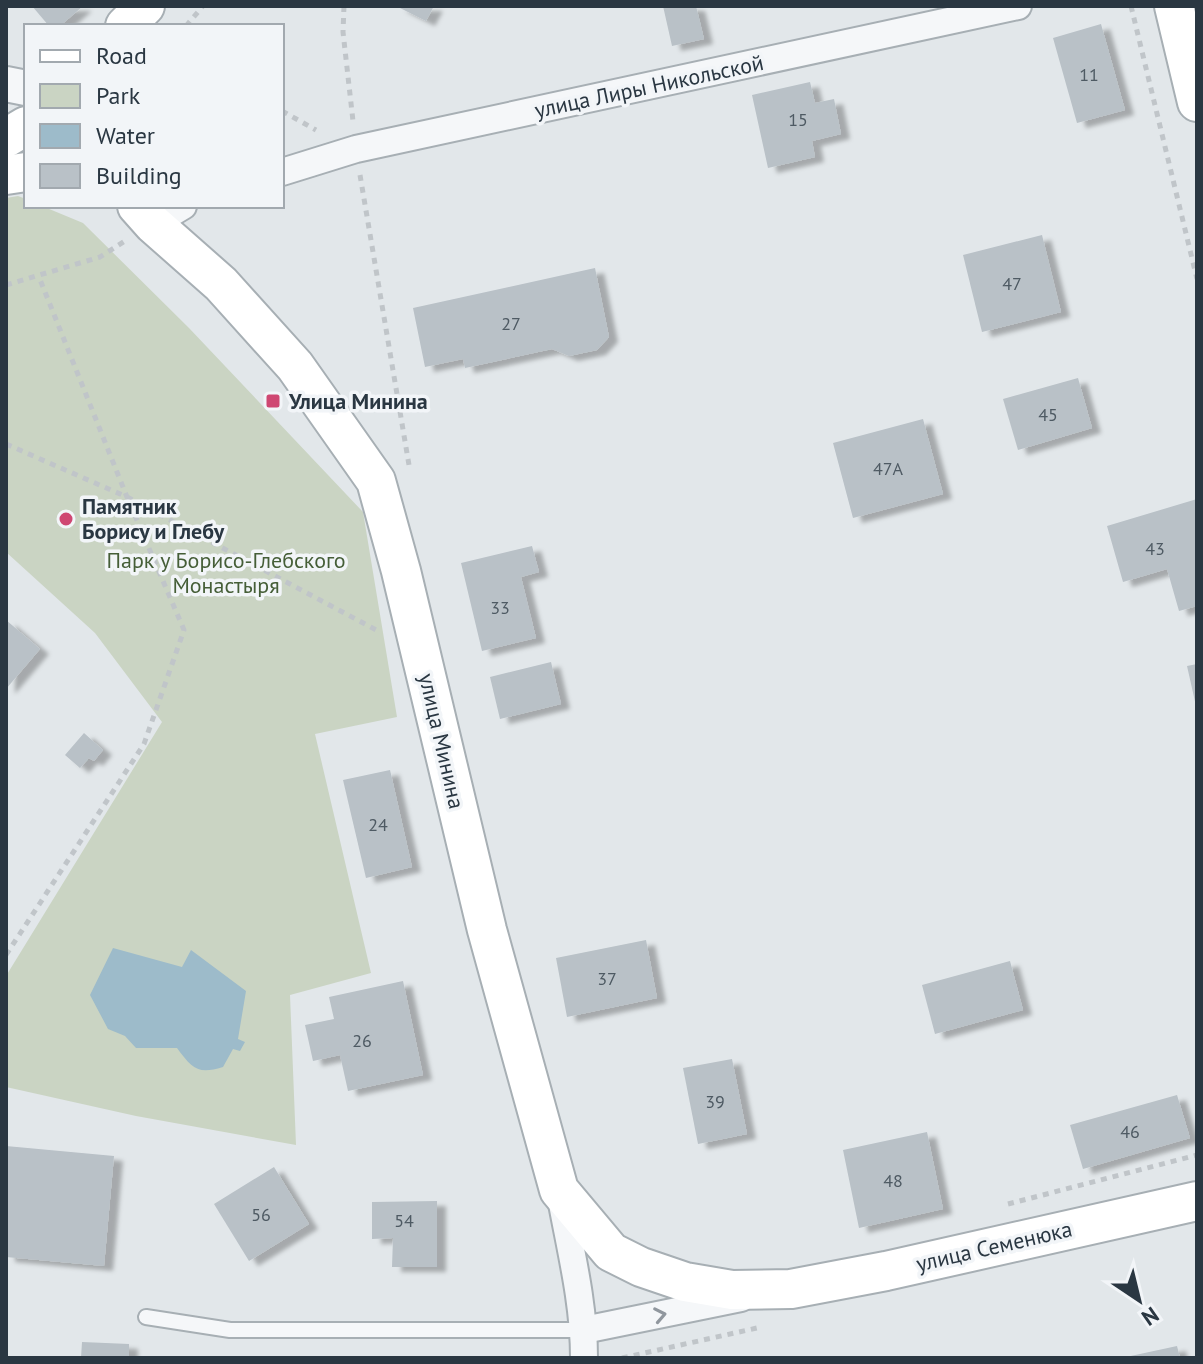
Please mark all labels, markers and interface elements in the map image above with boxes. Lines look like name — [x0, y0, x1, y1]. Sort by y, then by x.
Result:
legend — [24, 24, 284, 208]
text: Road — [96, 40, 147, 71]
street label: улица Лиры Никольской — [532, 48, 766, 124]
house number: 11 — [1079, 63, 1099, 86]
text: Park — [96, 80, 141, 111]
house number: 15 — [788, 108, 808, 131]
text: Water — [96, 120, 155, 151]
text: Building — [96, 160, 182, 191]
house number: 47 — [1002, 272, 1022, 295]
house number: 27 — [501, 312, 521, 335]
place label: Улица Минина — [288, 387, 428, 415]
marker: Улица Минина — [264, 392, 282, 410]
house number: 45 — [1038, 403, 1058, 426]
house number: 47А — [873, 457, 904, 480]
place label: Памятник Борису и Глебу — [82, 492, 225, 545]
marker: Памятник Борису и Глебу — [57, 510, 75, 528]
house number: 43 — [1145, 537, 1165, 560]
park label: Парк у Борисо-Глебского Монастыря — [106, 546, 346, 599]
house number: 33 — [490, 596, 510, 619]
street label: улица Минина — [413, 671, 471, 811]
house number: 24 — [368, 813, 388, 836]
house number: 37 — [597, 967, 617, 990]
house number: 26 — [352, 1029, 372, 1052]
house number: 39 — [705, 1090, 725, 1113]
house number: 46 — [1120, 1120, 1140, 1143]
house number: 48 — [883, 1169, 903, 1192]
house number: 56 — [251, 1203, 271, 1226]
house number: 54 — [394, 1209, 414, 1232]
street label: улица Семенюка — [913, 1214, 1075, 1278]
north arrow — [1099, 1260, 1179, 1340]
text: N — [1137, 1301, 1164, 1332]
one-way arrow — [653, 1307, 667, 1324]

